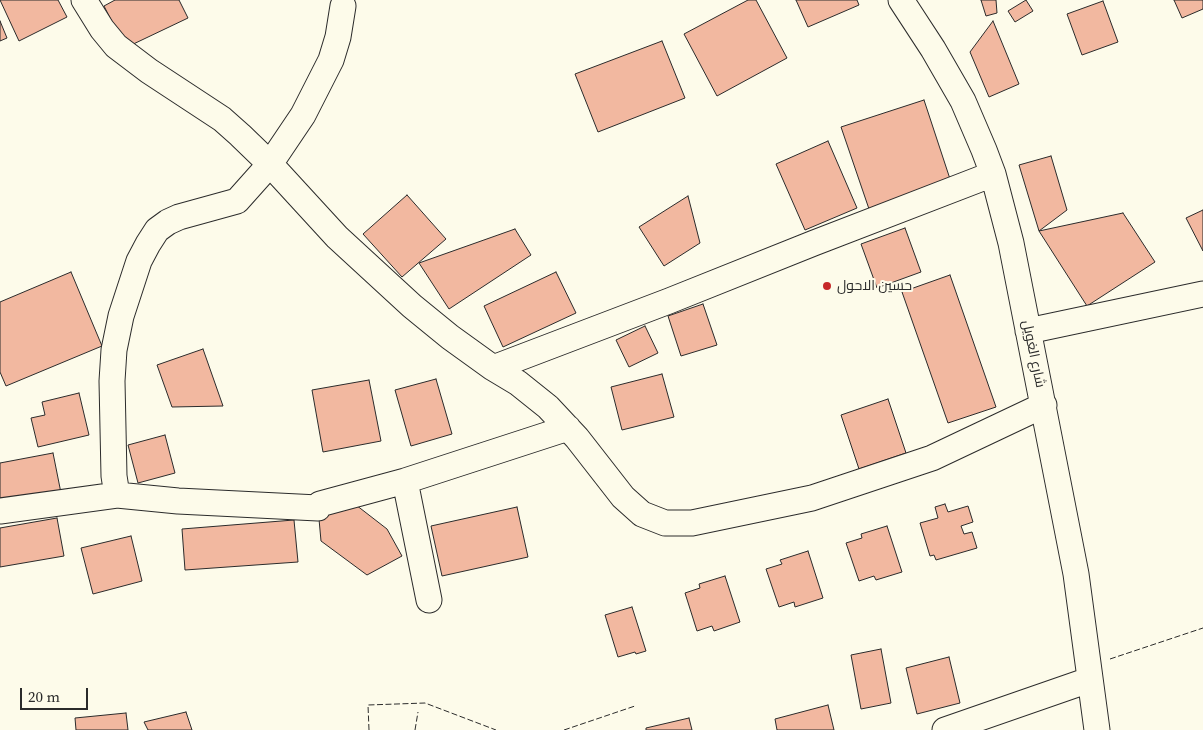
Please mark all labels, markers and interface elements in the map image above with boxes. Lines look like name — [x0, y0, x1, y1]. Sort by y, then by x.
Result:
place label: حسين الاحول — [837, 278, 912, 294]
marker: حسين الاحول — [821, 280, 833, 292]
street label: شارع الغويل — [1018, 319, 1048, 389]
scale bar — [22, 678, 90, 710]
text: 20 m — [28, 686, 60, 707]

